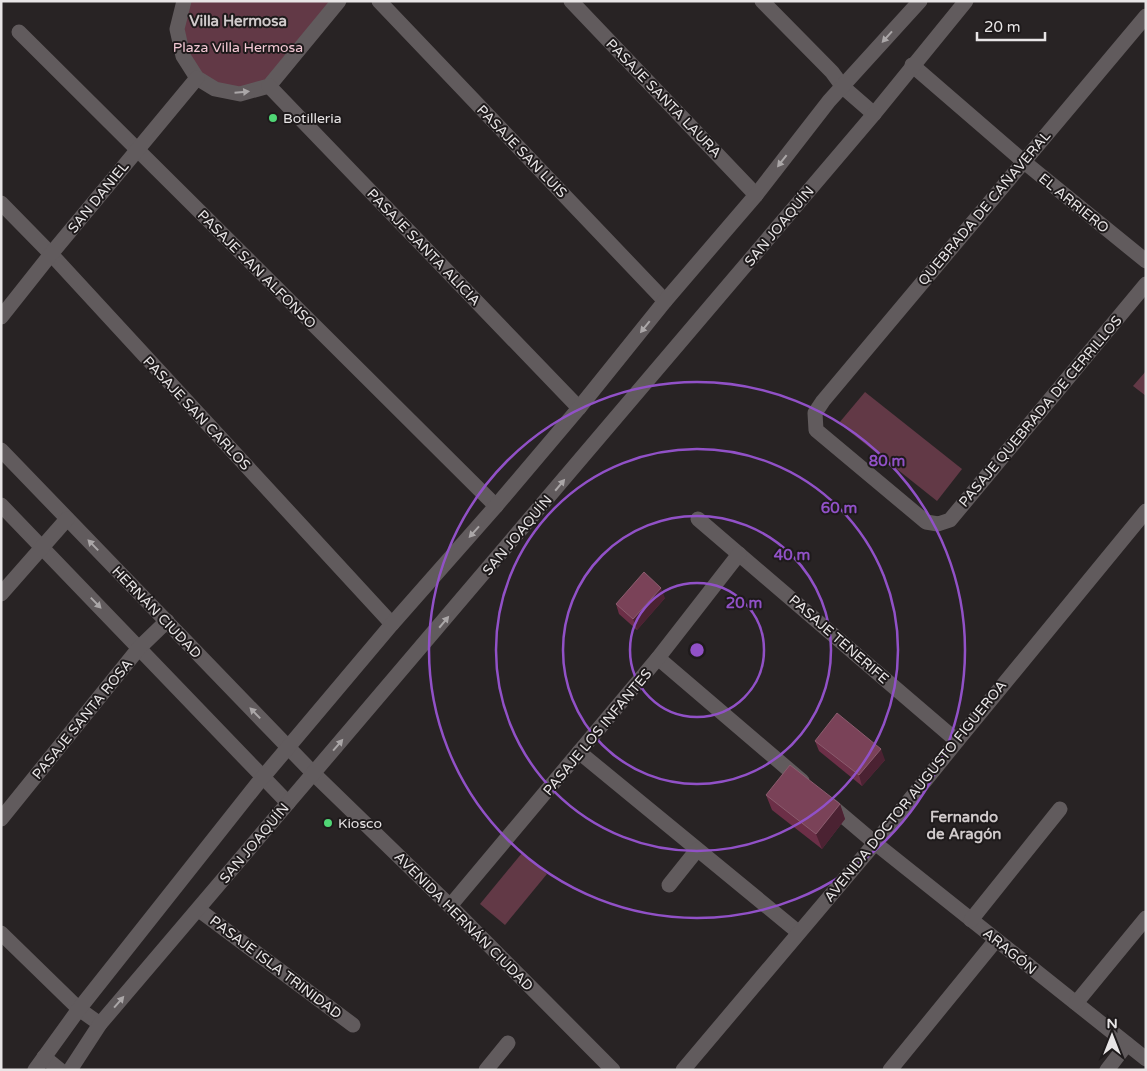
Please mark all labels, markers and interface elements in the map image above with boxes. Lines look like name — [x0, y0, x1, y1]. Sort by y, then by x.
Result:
scale bar — [977, 10, 1044, 42]
district label: Villa Hermosa — [189, 12, 287, 30]
text: 20 m — [984, 18, 1021, 36]
one-way arrow — [882, 31, 893, 44]
street label: PASAJE SANTA LAURA — [602, 35, 725, 161]
park label: Plaza Villa Hermosa — [173, 39, 303, 56]
one-way arrow — [235, 87, 251, 95]
street label: PASAJE SAN LUIS — [473, 101, 571, 202]
place label: Botilleria — [283, 110, 342, 127]
marker: Botilleria — [267, 112, 279, 124]
street label: QUEBRADA DE CAÑAVERAL — [915, 127, 1054, 289]
one-way arrow — [777, 154, 788, 167]
street label: SAN DANIEL — [64, 158, 132, 236]
street label: EL ARRIERO — [1035, 170, 1112, 237]
street label: SAN JOAQUÍN — [741, 183, 818, 270]
street label: PASAJE SANTA ALICIA — [363, 185, 484, 309]
street label: PASAJE SAN ALFONSO — [194, 207, 319, 332]
street label: PASAJE QUEBRADA DE CERRILLOS — [955, 312, 1126, 510]
one-way arrow — [639, 320, 650, 333]
street label: PASAJE SAN CARLOS — [139, 353, 254, 474]
text: 80 m — [869, 452, 905, 470]
one-way arrow — [554, 479, 566, 491]
street label: SAN JOAQUÍN — [479, 492, 556, 579]
text: 60 m — [821, 499, 857, 517]
one-way arrow — [468, 525, 479, 538]
one-way arrow — [87, 540, 99, 552]
text: 40 m — [774, 546, 810, 564]
street label: HERNÁN CIUDAD — [108, 563, 205, 662]
street label: PASAJE TENERIFE — [785, 591, 892, 687]
text: 20 m — [726, 594, 762, 612]
one-way arrow — [90, 597, 102, 609]
one-way arrow — [438, 616, 449, 629]
centre of rings — [688, 641, 706, 659]
street label: PASAJE SANTA ROSA — [29, 656, 136, 783]
street label: PASAJE LOS INFANTES — [539, 665, 656, 799]
street label: AVENIDA DOCTOR AUGUSTO FIGUEROA — [821, 677, 1010, 906]
one-way arrow — [249, 707, 261, 719]
one-way arrow — [332, 739, 343, 752]
street label: SAN JOAQUÍN — [216, 800, 293, 887]
district label: Fernando de Aragón — [927, 808, 1001, 844]
place label: Kiosco — [338, 815, 382, 832]
marker: Kiosco — [322, 817, 334, 829]
street label: AVENIDA HERNÁN CIUDAD — [391, 848, 537, 994]
street label: PASAJE ISLA TRINIDAD — [206, 912, 345, 1023]
street label: ARAGÓN — [980, 925, 1040, 978]
one-way arrow — [113, 996, 124, 1008]
north arrow — [1087, 1011, 1137, 1061]
text: N — [1106, 1015, 1118, 1032]

